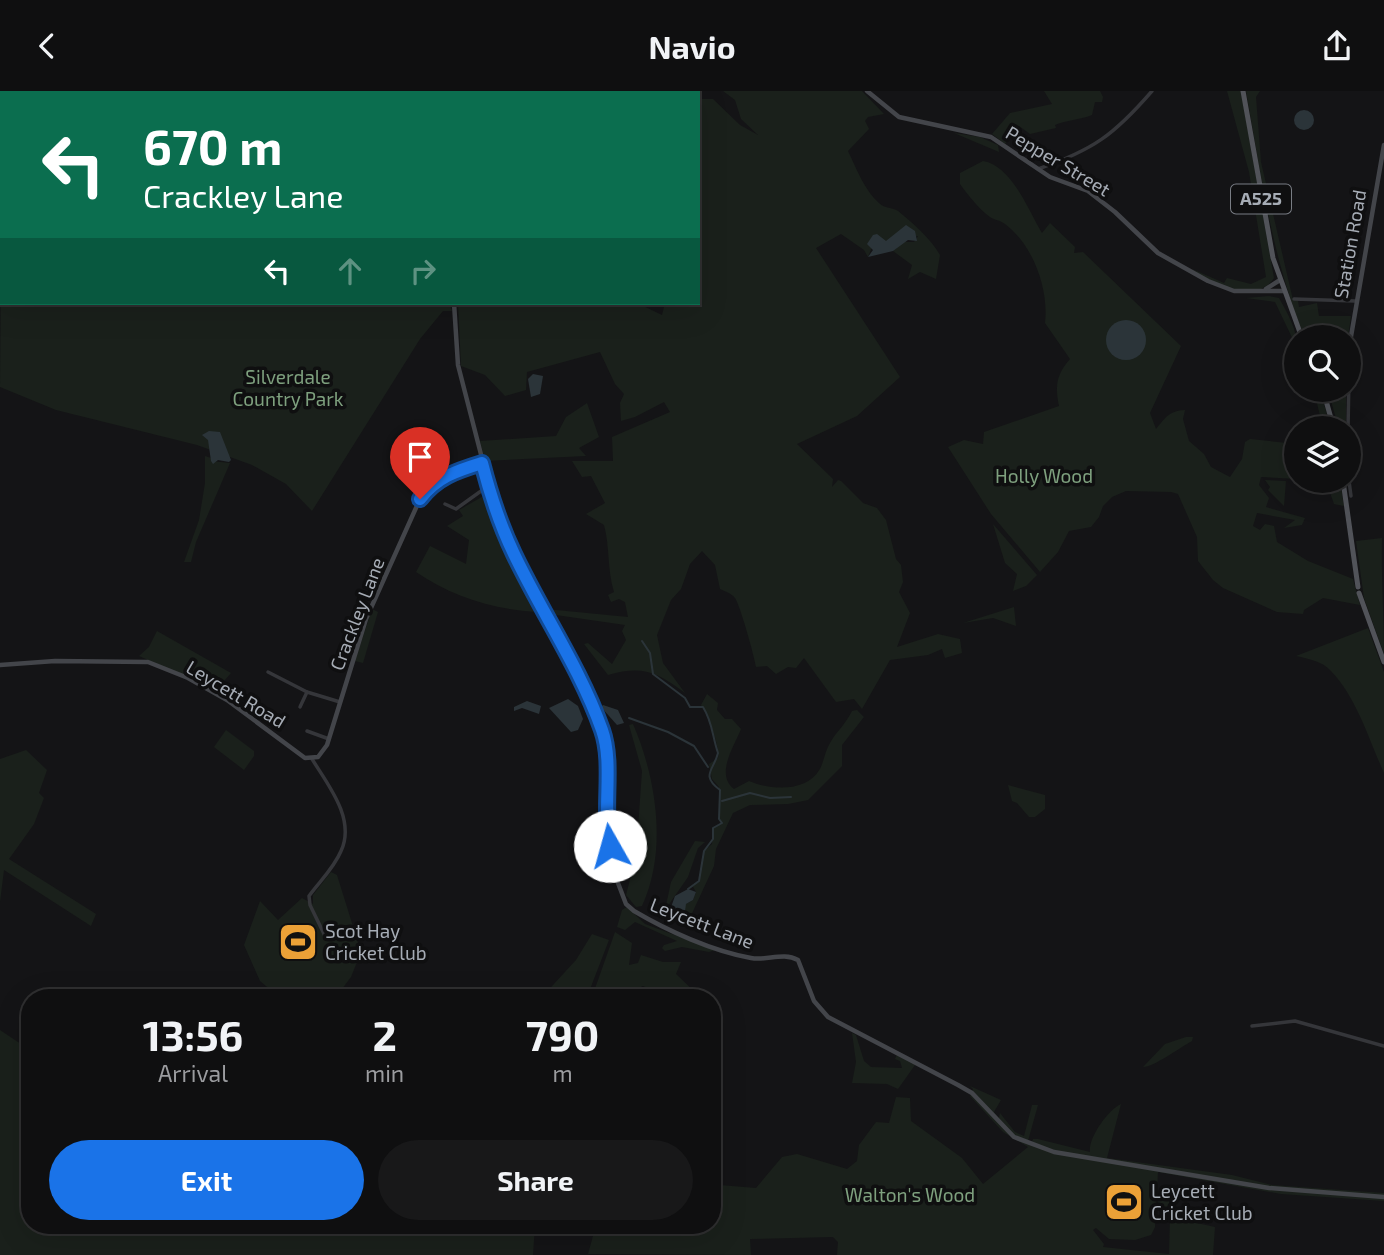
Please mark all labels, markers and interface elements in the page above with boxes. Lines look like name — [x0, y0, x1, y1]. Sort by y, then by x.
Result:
icon: back — [28, 27, 66, 65]
text: Navio — [648, 27, 736, 65]
icon: share — [1318, 27, 1356, 65]
text: 670 m — [143, 116, 282, 175]
icon: left — [28, 119, 119, 210]
street label: Pepper Street — [1002, 120, 1115, 201]
text: Crackley Lane — [143, 176, 343, 214]
road number: A525 — [1231, 185, 1291, 213]
street label: Station Road — [1329, 188, 1370, 300]
icon: left — [258, 252, 296, 290]
icon: ahead — [331, 252, 369, 290]
icon: right — [404, 252, 442, 290]
map controls — [1284, 325, 1361, 493]
button: search — [1284, 325, 1361, 402]
park label: Silverdale Country Park — [232, 365, 344, 410]
button: layers — [1284, 416, 1361, 493]
pin — [390, 427, 450, 499]
icon: arrive — [401, 438, 439, 476]
park label: Holly Wood — [995, 464, 1093, 487]
street label: Crackley Lane — [324, 554, 389, 673]
street label: Leycett Road — [182, 655, 290, 732]
position arrow — [573, 809, 647, 883]
street label: Leycett Lane — [647, 892, 757, 953]
place label: Scot Hay Cricket Club — [325, 919, 427, 964]
sports icon: Scot Hay Cricket Club — [277, 921, 319, 963]
text: 13:56 — [143, 1009, 243, 1059]
text: 2 — [372, 1009, 397, 1059]
text: 790 — [526, 1009, 599, 1059]
text: Arrival — [158, 1059, 228, 1087]
text: min — [365, 1059, 404, 1087]
text: m — [553, 1059, 573, 1087]
button: Exit — [49, 1140, 364, 1220]
button: Share — [378, 1140, 693, 1220]
place label: Leycett Cricket Club — [1151, 1179, 1253, 1224]
sports icon: Leycett Cricket Club — [1103, 1181, 1145, 1223]
park label: Walton's Wood — [845, 1183, 975, 1206]

